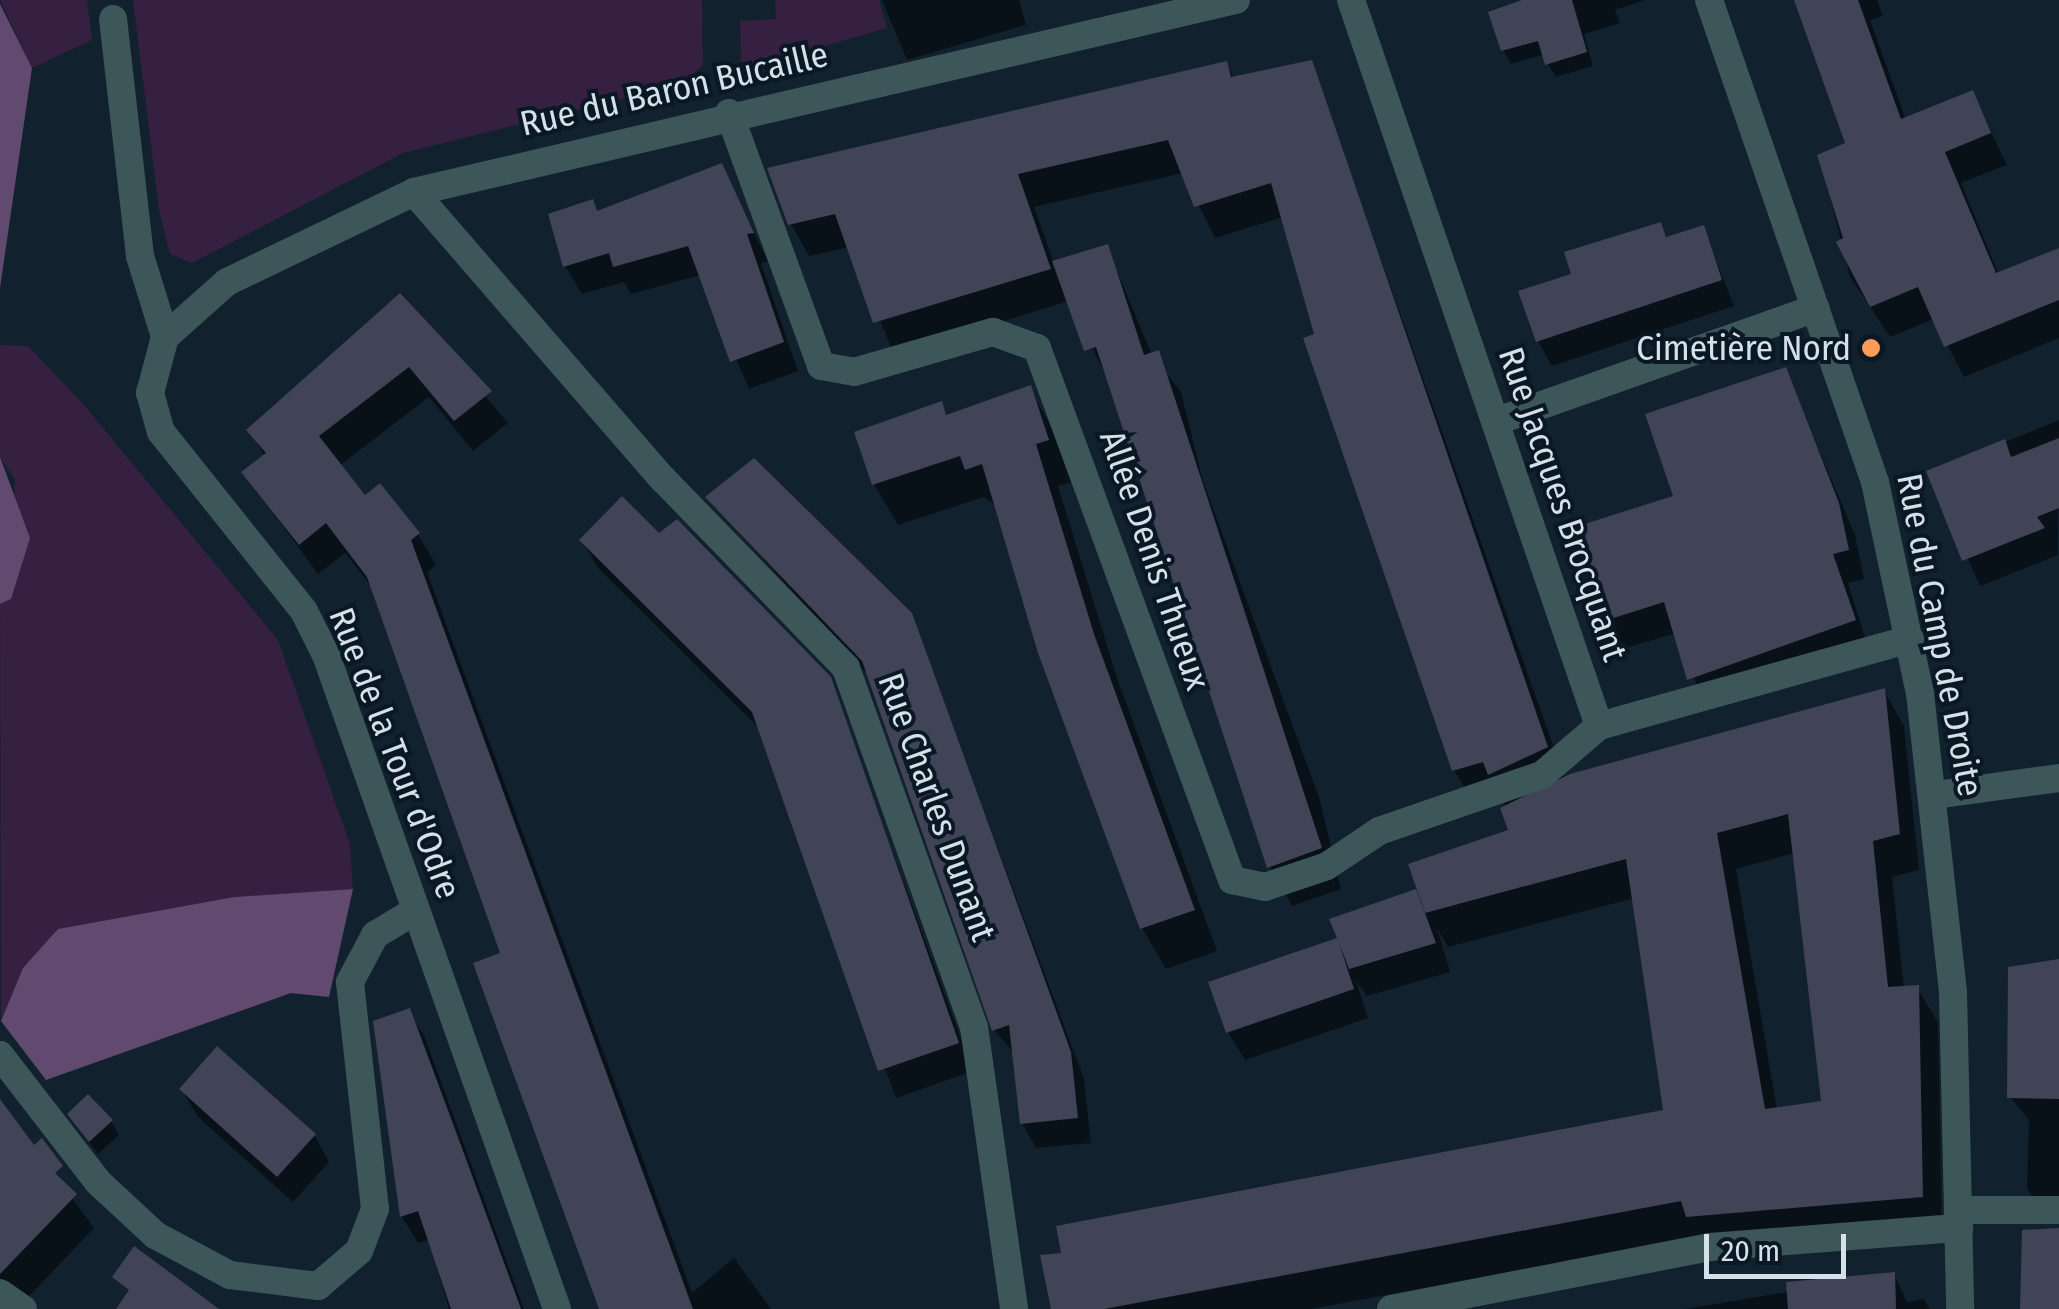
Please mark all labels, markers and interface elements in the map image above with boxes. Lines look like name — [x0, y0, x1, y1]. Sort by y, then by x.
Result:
street label: Rue du Baron Bucaille — [516, 33, 832, 145]
place label: Cimetière Nord — [1636, 327, 1851, 369]
marker: Cimetière Nord — [1860, 337, 1882, 359]
street label: Rue Jacques Brocquant — [1490, 342, 1636, 666]
street label: Allée Denis Thueux — [1091, 425, 1219, 695]
street label: Rue du Camp de Droite — [1888, 470, 1992, 800]
street label: Rue de la Tour d'Odre — [320, 602, 470, 904]
street label: Rue Charles Dunant — [869, 667, 1005, 947]
scale bar — [1709, 1214, 1852, 1276]
text: 20 m — [1721, 1233, 1780, 1269]

